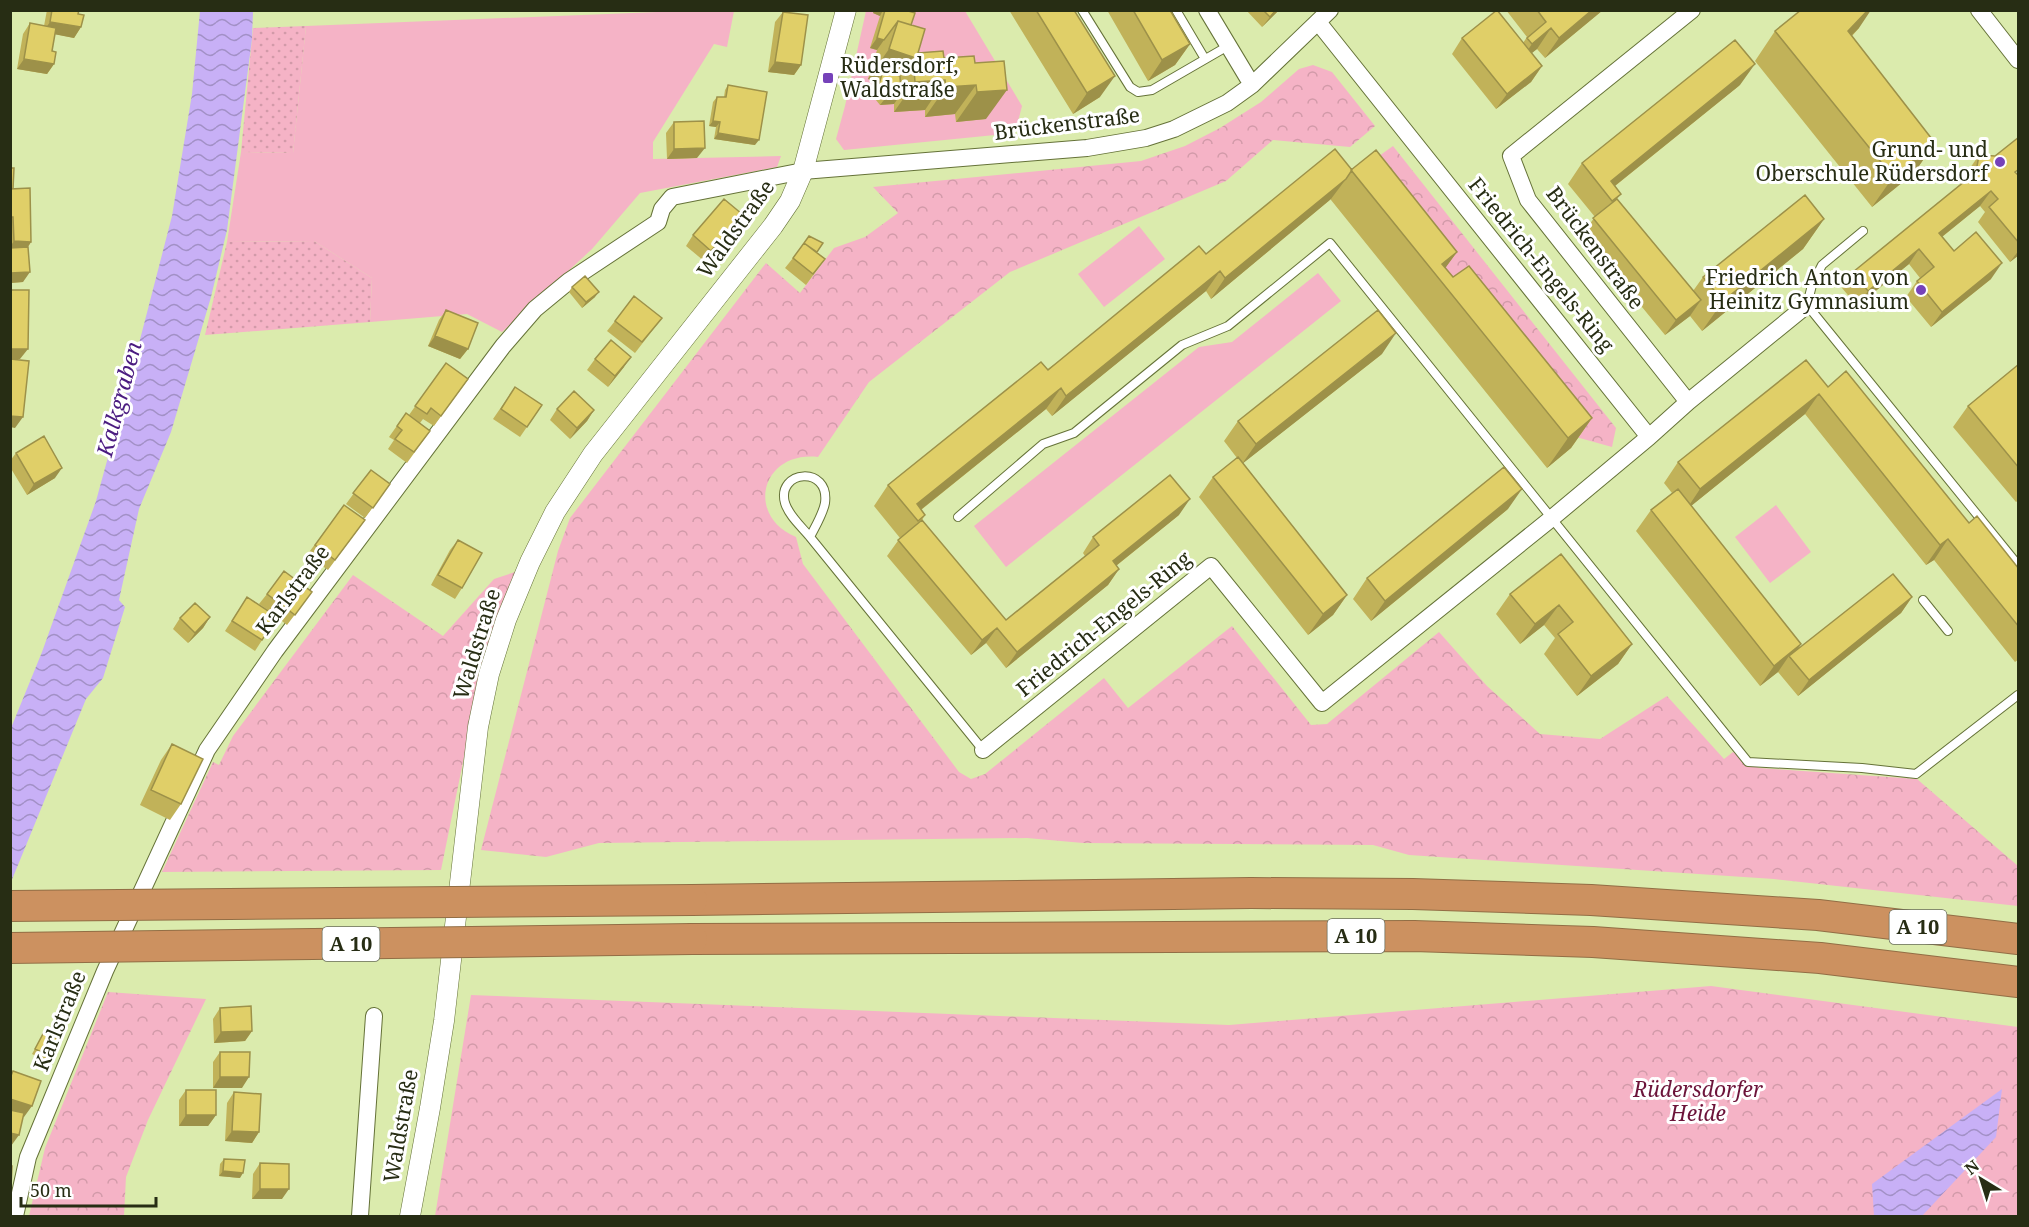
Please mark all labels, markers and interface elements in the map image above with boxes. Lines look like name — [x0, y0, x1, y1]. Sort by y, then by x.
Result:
place label: Rüdersdorf, Waldstraße — [840, 51, 959, 103]
marker: Rüdersdorf, Waldstraße — [821, 71, 835, 85]
street label: Brückenstraße — [992, 100, 1141, 146]
place label: Grund- und Oberschule Rüdersdorf — [1755, 135, 1990, 187]
marker: Grund- und Oberschule Rüdersdorf — [1993, 155, 2007, 169]
street label: Friedrich-Engels-Ring — [1463, 171, 1621, 358]
street label: Waldstraße — [690, 174, 780, 283]
street label: Brückenstraße — [1540, 180, 1651, 314]
place label: Friedrich Anton von Heinitz Gymnasium — [1705, 263, 1909, 315]
marker: Friedrich Anton von Heinitz Gymnasium — [1914, 283, 1928, 297]
water label: Kalkgraben — [88, 338, 148, 461]
street label: Karlstraße — [249, 539, 335, 640]
street label: Friedrich-Engels-Ring — [1010, 544, 1197, 702]
street label: Waldstraße — [446, 585, 506, 703]
road number: A 10 — [1890, 910, 1946, 944]
road number: A 10 — [1328, 919, 1384, 953]
road number: A 10 — [322, 927, 380, 961]
street label: Karlstraße — [26, 966, 92, 1075]
street label: Waldstraße — [376, 1067, 424, 1185]
park label: Rüdersdorfer Heide — [1632, 1075, 1763, 1127]
north arrow — [1951, 1149, 2011, 1209]
text: N — [1960, 1154, 1984, 1180]
scale bar — [21, 1170, 156, 1208]
text: 50 m — [30, 1178, 72, 1202]

